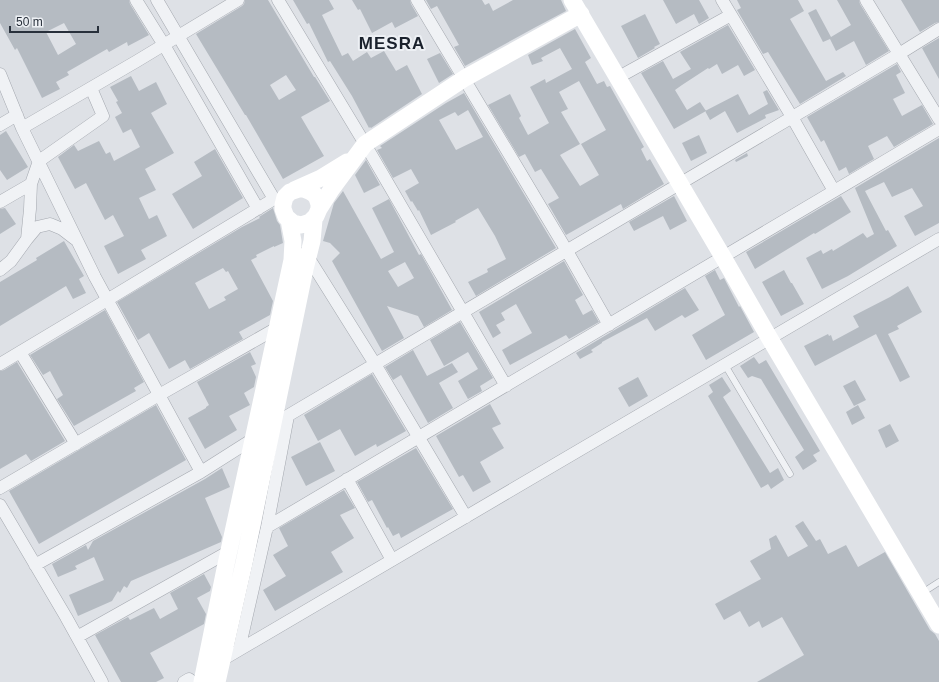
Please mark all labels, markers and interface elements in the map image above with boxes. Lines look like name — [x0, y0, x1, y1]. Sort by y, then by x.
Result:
scale bar — [10, 8, 98, 34]
text: 50 m — [16, 15, 43, 29]
district label: MESRA — [359, 34, 425, 53]

